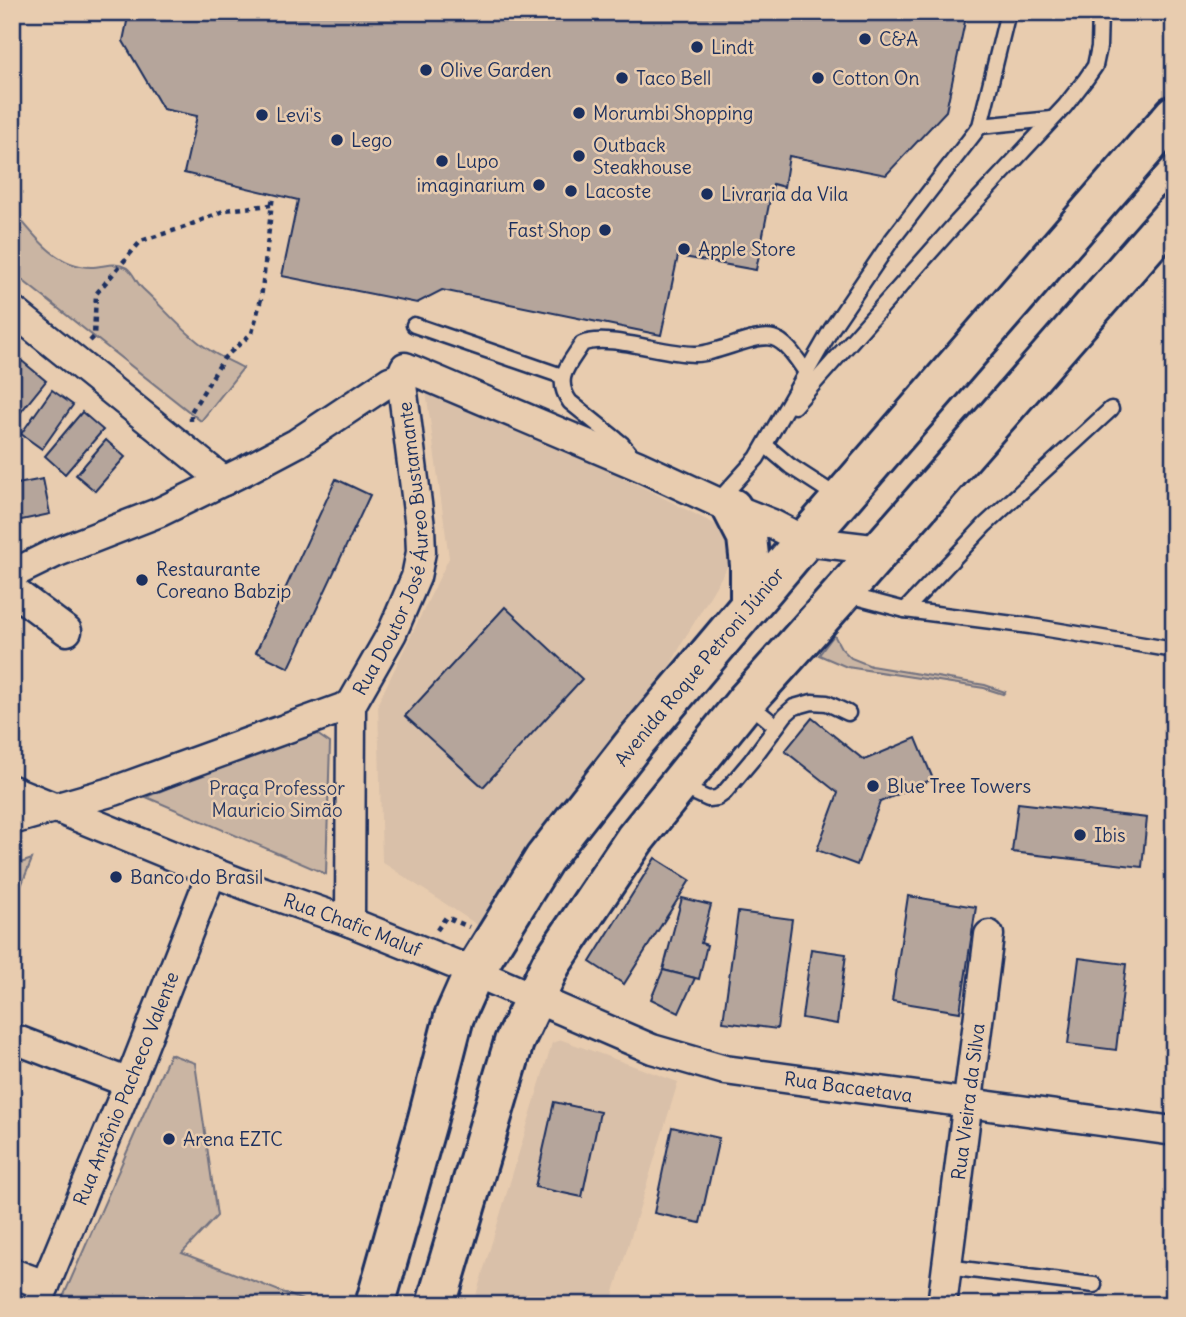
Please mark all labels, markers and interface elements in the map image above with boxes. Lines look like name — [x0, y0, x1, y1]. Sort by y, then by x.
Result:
place label: C&A — [879, 27, 918, 51]
marker: C&A — [857, 31, 873, 47]
place label: Lindt — [711, 35, 754, 59]
marker: Lindt — [689, 39, 705, 55]
place label: Olive Garden — [440, 58, 552, 82]
marker: Olive Garden — [418, 62, 434, 78]
place label: Taco Bell — [636, 66, 711, 90]
place label: Cotton On — [832, 66, 920, 90]
marker: Taco Bell — [614, 70, 630, 86]
marker: Cotton On — [810, 70, 826, 86]
place label: Morumbi Shopping — [593, 101, 753, 125]
place label: Levi's — [276, 103, 322, 127]
marker: Morumbi Shopping — [571, 105, 587, 121]
marker: Levi's — [254, 107, 270, 123]
place label: Lego — [351, 128, 392, 152]
marker: Lego — [329, 132, 345, 148]
place label: Outback Steakhouse — [593, 133, 692, 179]
marker: Outback Steakhouse — [571, 148, 587, 164]
place label: Lupo — [456, 149, 499, 173]
marker: Lupo — [434, 153, 450, 169]
place label: imaginarium — [417, 173, 525, 197]
marker: imaginarium — [531, 177, 547, 193]
place label: Lacoste — [585, 179, 651, 203]
place label: Livraria da Vila — [721, 182, 849, 206]
marker: Lacoste — [563, 183, 579, 199]
marker: Livraria da Vila — [699, 186, 715, 202]
place label: Fast Shop — [508, 218, 591, 242]
marker: Fast Shop — [597, 222, 613, 238]
place label: Apple Store — [698, 237, 796, 261]
marker: Apple Store — [676, 241, 692, 257]
street label: Rua Doutor José Áureo Bustamante — [347, 400, 433, 699]
place label: Restaurante Coreano Babzip — [156, 557, 291, 603]
street label: Avenida Roque Petroni Júnior — [609, 562, 789, 771]
marker: Restaurante Coreano Babzip — [134, 572, 150, 588]
place label: Blue Tree Towers — [887, 774, 1031, 798]
park label: Praça Professor Mauricio Simão — [209, 776, 345, 822]
marker: Blue Tree Towers — [865, 778, 881, 794]
place label: Ibis — [1094, 823, 1126, 847]
marker: Ibis — [1072, 827, 1088, 843]
place label: Banco do Brasil — [130, 865, 263, 889]
marker: Banco do Brasil — [108, 869, 124, 885]
street label: Rua Chafic Maluf — [280, 888, 425, 962]
street label: Rua Antônio Pacheco Valente — [68, 968, 184, 1209]
street label: Rua Vieira da Silva — [946, 1022, 990, 1181]
street label: Rua Bacaetava — [783, 1066, 914, 1107]
place label: Arena EZTC — [183, 1127, 283, 1151]
marker: Arena EZTC — [161, 1131, 177, 1147]

